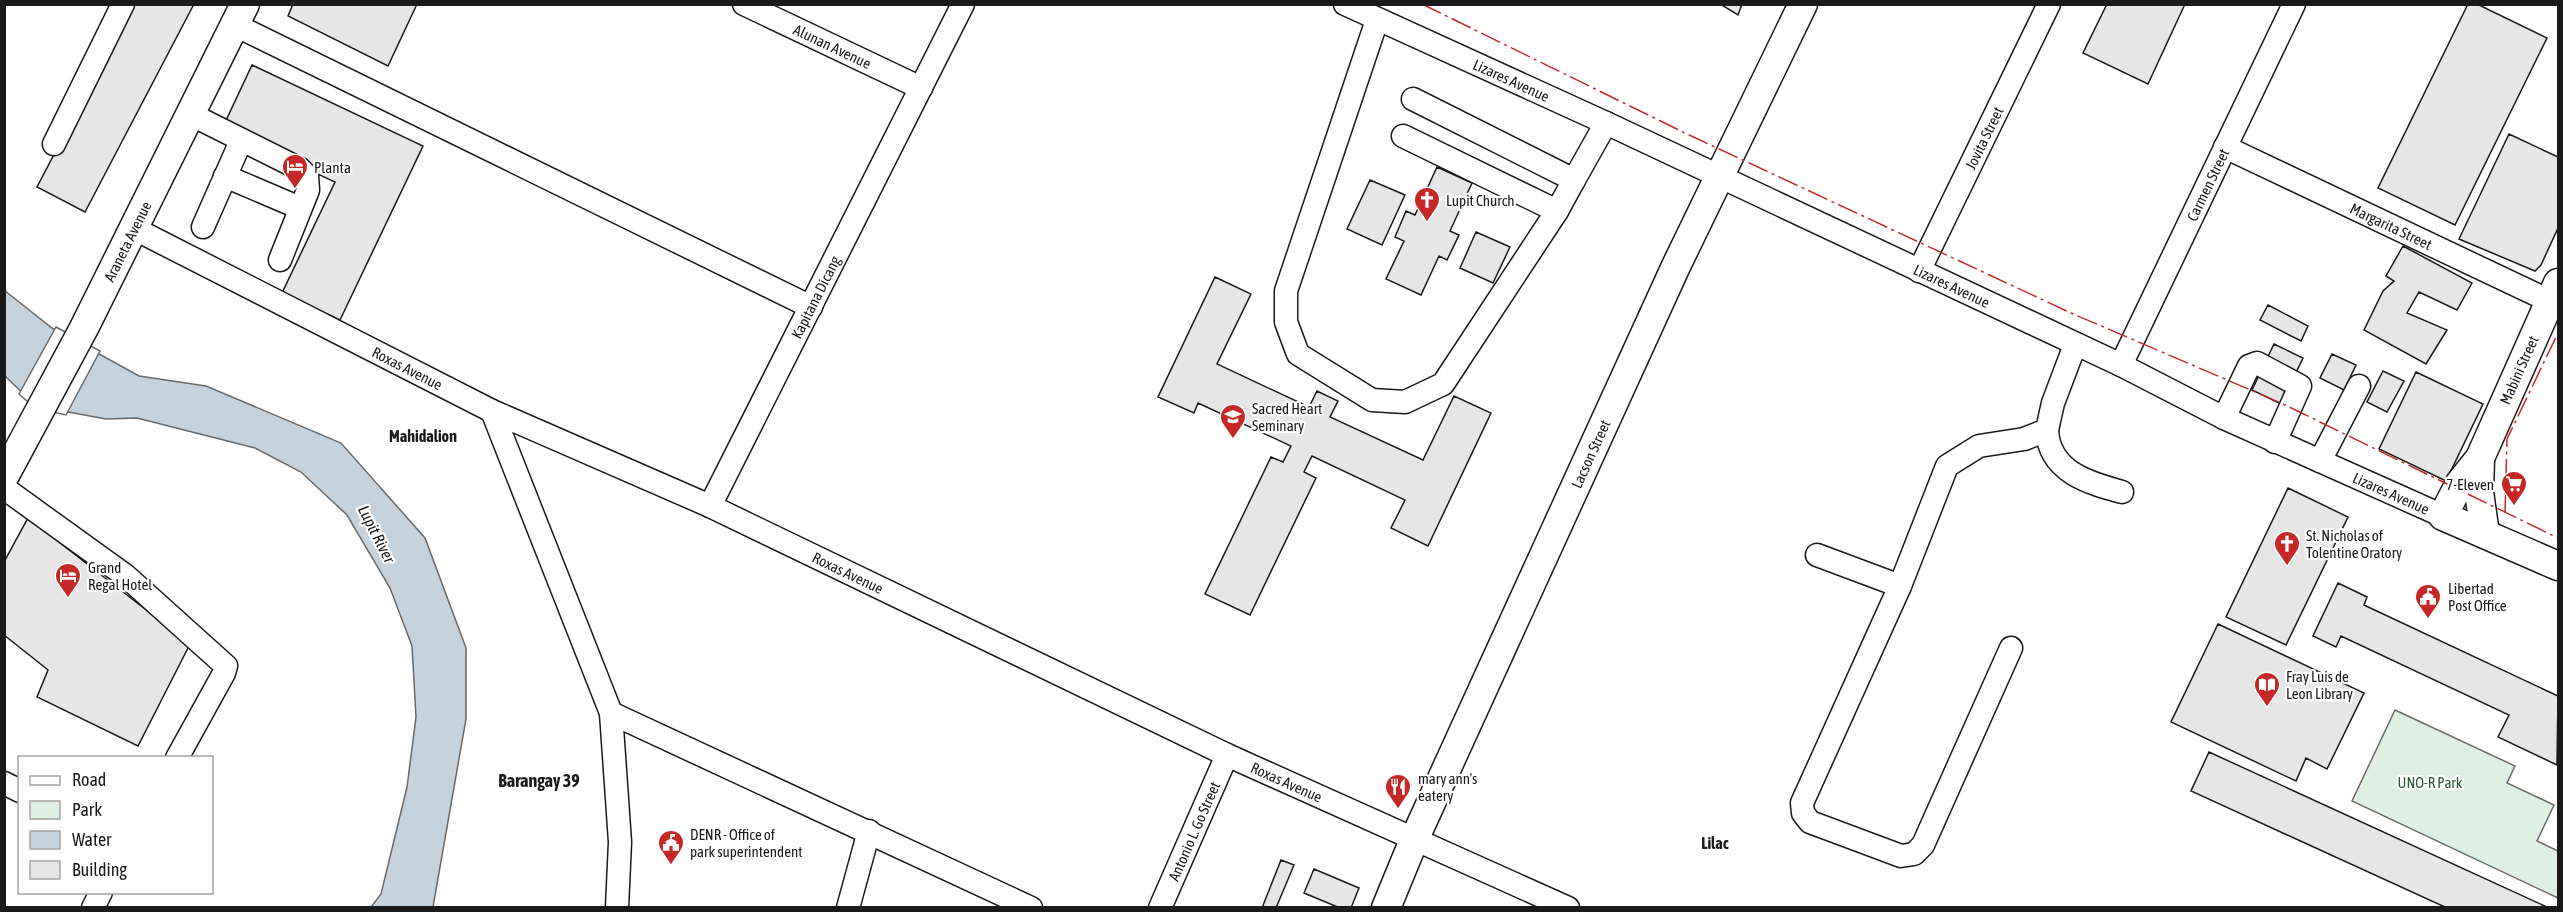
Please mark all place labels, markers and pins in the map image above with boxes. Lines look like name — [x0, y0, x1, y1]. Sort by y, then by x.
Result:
hotel icon: Planta — [280, 152, 310, 190]
place label: Planta — [314, 159, 351, 176]
church icon: Lupit Church — [1412, 185, 1442, 223]
place label: Lupit Church — [1446, 192, 1515, 209]
place label: Sacred Heart Seminary — [1252, 400, 1322, 434]
school or university icon: Sacred Heart Seminary — [1218, 402, 1248, 440]
supermarket icon: 7-Eleven — [2499, 469, 2529, 507]
place label: 7-Eleven — [2446, 476, 2494, 493]
place label: St. Nicholas of Tolentine Oratory — [2306, 527, 2402, 561]
church icon: St. Nicholas of Tolentine Oratory — [2272, 529, 2302, 567]
place label: Grand Regal Hotel — [88, 559, 152, 593]
hotel icon: Grand Regal Hotel — [53, 561, 83, 599]
place label: Libertad Post Office — [2448, 580, 2507, 614]
public building icon: Libertad Post Office — [2413, 582, 2443, 620]
place label: Fray Luis de Leon Library — [2286, 668, 2353, 702]
library icon: Fray Luis de Leon Library — [2252, 670, 2282, 708]
place label: mary ann's eatery — [1418, 770, 1477, 804]
restaurant icon: mary ann's eatery — [1383, 772, 1413, 810]
place label: DENR - Office of park superintendent — [690, 826, 803, 860]
public building icon: DENR - Office of park superintendent — [656, 828, 686, 866]

